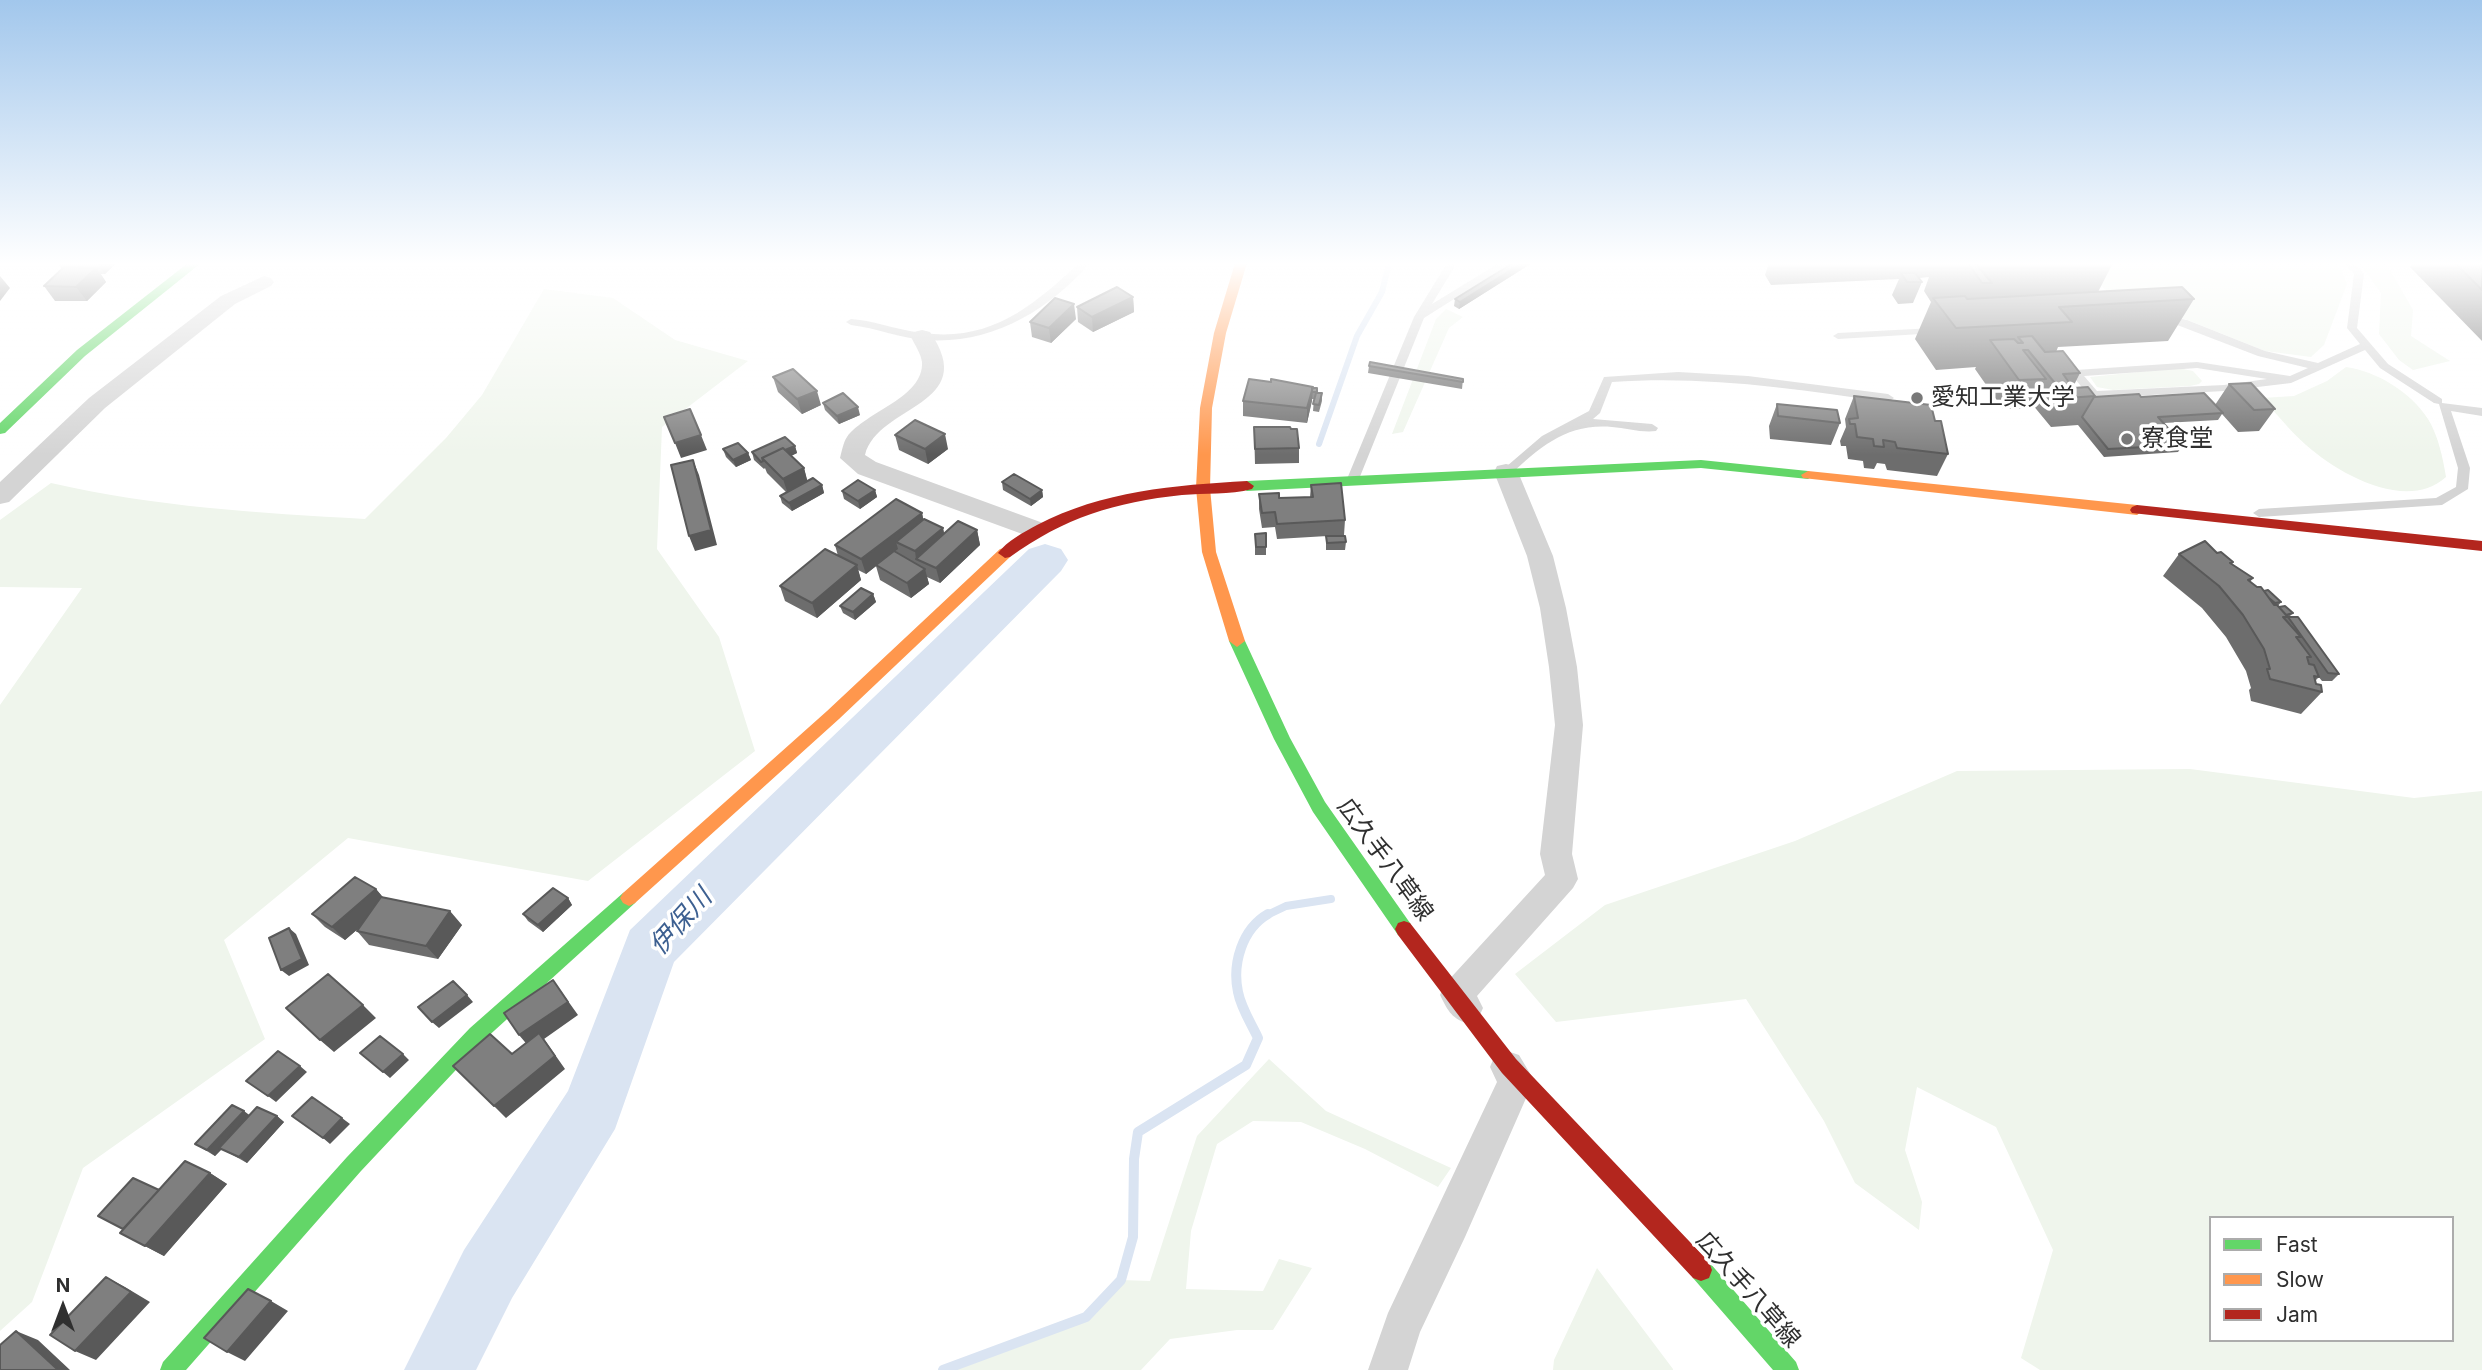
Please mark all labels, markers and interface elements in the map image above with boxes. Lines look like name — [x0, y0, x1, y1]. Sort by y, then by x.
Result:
place label: 愛知工業大学 — [1931, 384, 2075, 412]
marker: 愛知工業大学 — [1909, 390, 1925, 406]
place label: 寮食堂 — [2141, 425, 2213, 453]
marker: 寮食堂 — [2119, 431, 2135, 447]
street label: 広久手八草線 — [1331, 793, 1439, 927]
water label: 伊保川 — [643, 883, 719, 961]
legend — [2209, 1216, 2454, 1342]
street label: 広久手八草線 — [1690, 1226, 1806, 1354]
text: Fast — [2276, 1232, 2318, 1257]
text: Slow — [2276, 1267, 2324, 1292]
north arrow — [28, 1272, 98, 1342]
text: N — [56, 1274, 70, 1297]
text: Jam — [2276, 1302, 2318, 1327]

